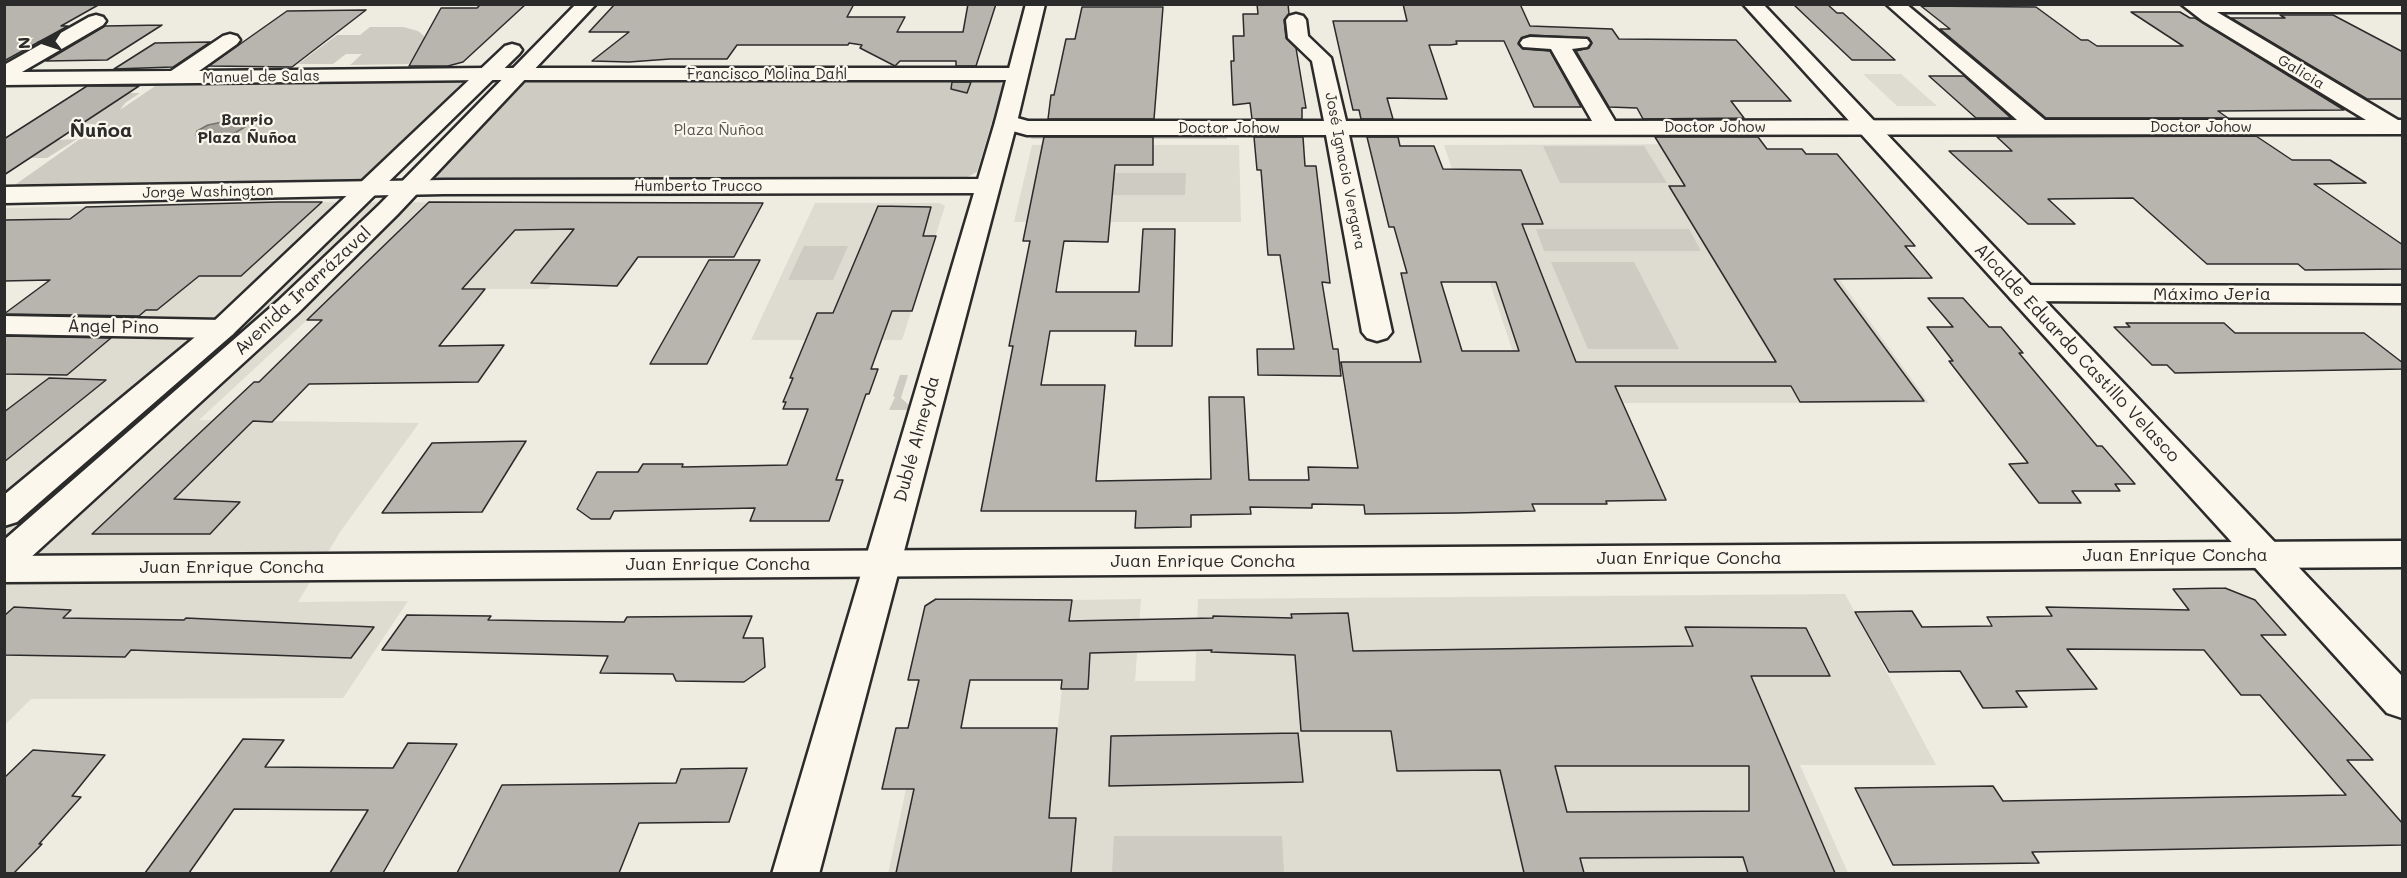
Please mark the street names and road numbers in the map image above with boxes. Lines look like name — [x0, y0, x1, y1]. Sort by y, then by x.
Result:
street label: Galicia — [2274, 51, 2328, 93]
street label: Francisco Molina Dahl — [687, 65, 847, 83]
street label: Manuel de Salas — [202, 67, 320, 87]
street label: José Ignacio Vergara — [1321, 91, 1369, 251]
street label: Doctor Johow — [1664, 118, 1766, 136]
street label: Doctor Johow — [2150, 118, 2252, 136]
street label: Doctor Johow — [1178, 119, 1280, 137]
street label: Humberto Trucco — [634, 177, 762, 195]
street label: Jorge Washington — [142, 182, 274, 202]
street label: Avenida Irarrázaval — [230, 222, 376, 360]
street label: Alcalde Eduardo Castillo Velasco — [1970, 239, 2184, 467]
street label: Máximo Jeria — [2153, 283, 2271, 305]
street label: Ángel Pino — [67, 315, 159, 339]
street label: Dublé Almeyda — [890, 374, 944, 504]
street label: Juan Enrique Concha — [2082, 544, 2268, 566]
street label: Juan Enrique Concha — [1596, 547, 1782, 569]
street label: Juan Enrique Concha — [1110, 550, 1296, 572]
street label: Juan Enrique Concha — [625, 553, 811, 575]
street label: Juan Enrique Concha — [139, 556, 325, 578]

